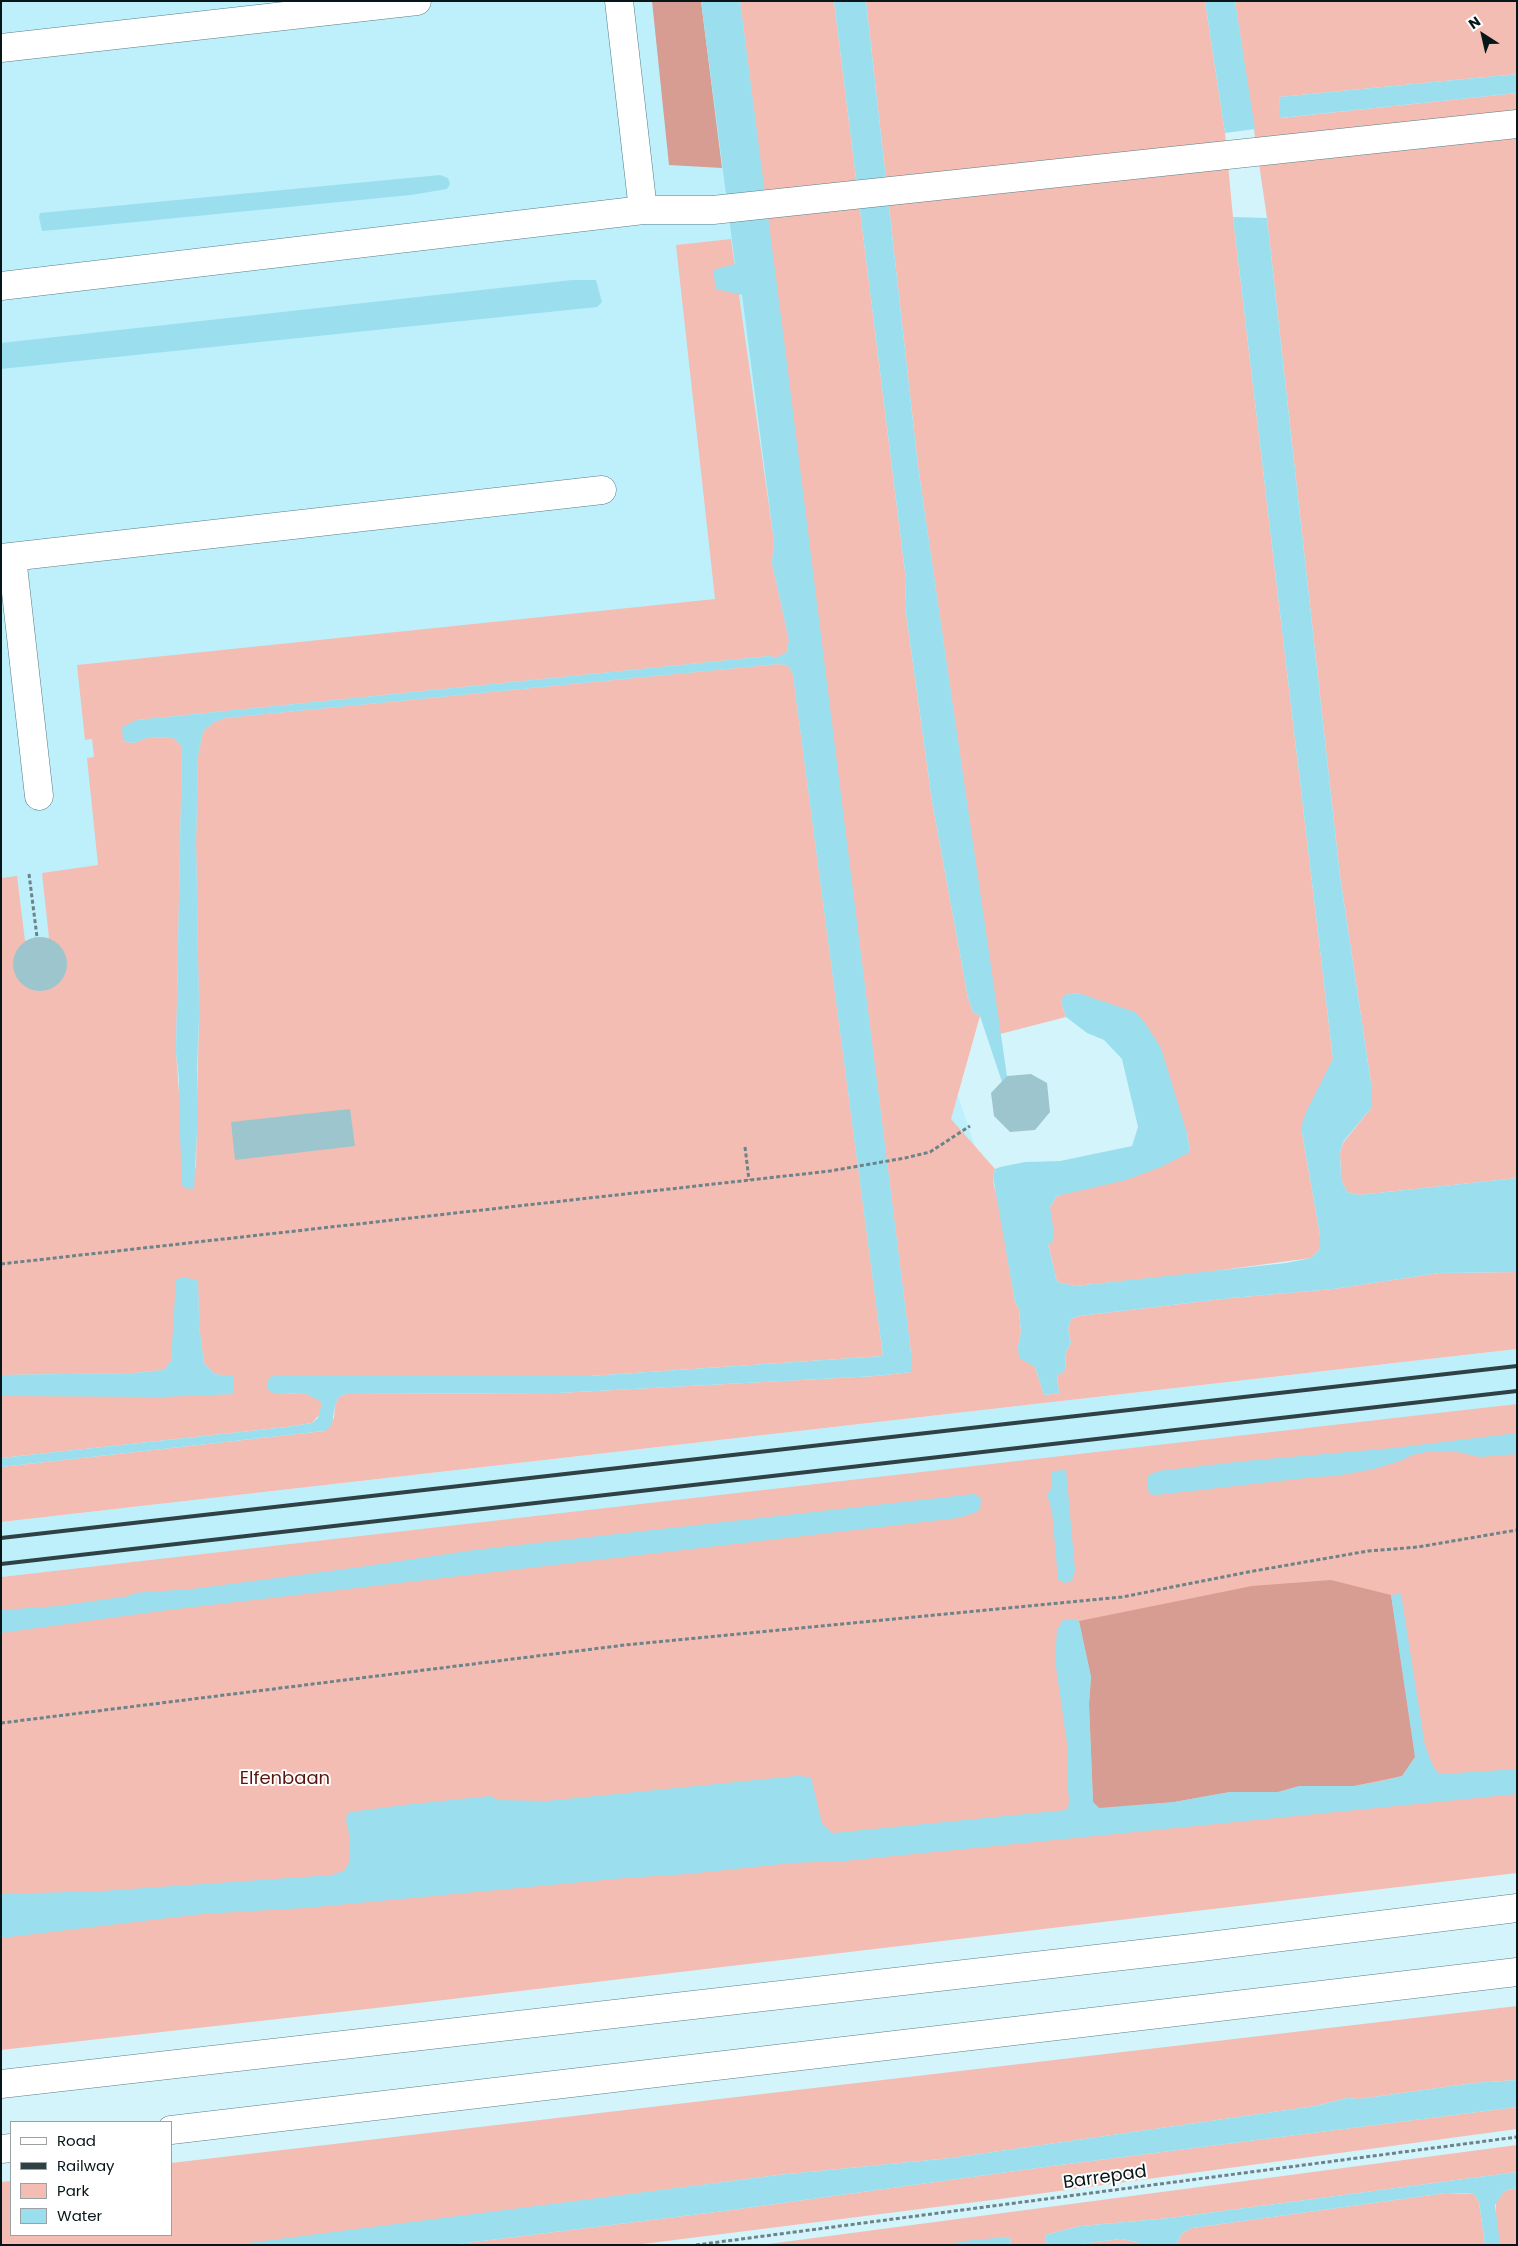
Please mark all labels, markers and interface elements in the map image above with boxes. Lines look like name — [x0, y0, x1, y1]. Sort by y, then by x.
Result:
north arrow — [1458, 10, 1508, 60]
text: N — [1464, 12, 1484, 34]
park label: Elfenbaan — [240, 1768, 330, 1790]
legend — [10, 2121, 172, 2236]
text: Road — [57, 2130, 96, 2151]
text: Railway — [57, 2155, 115, 2176]
street label: Barrepad — [1062, 2161, 1148, 2195]
text: Park — [57, 2180, 89, 2201]
text: Water — [57, 2205, 102, 2226]

